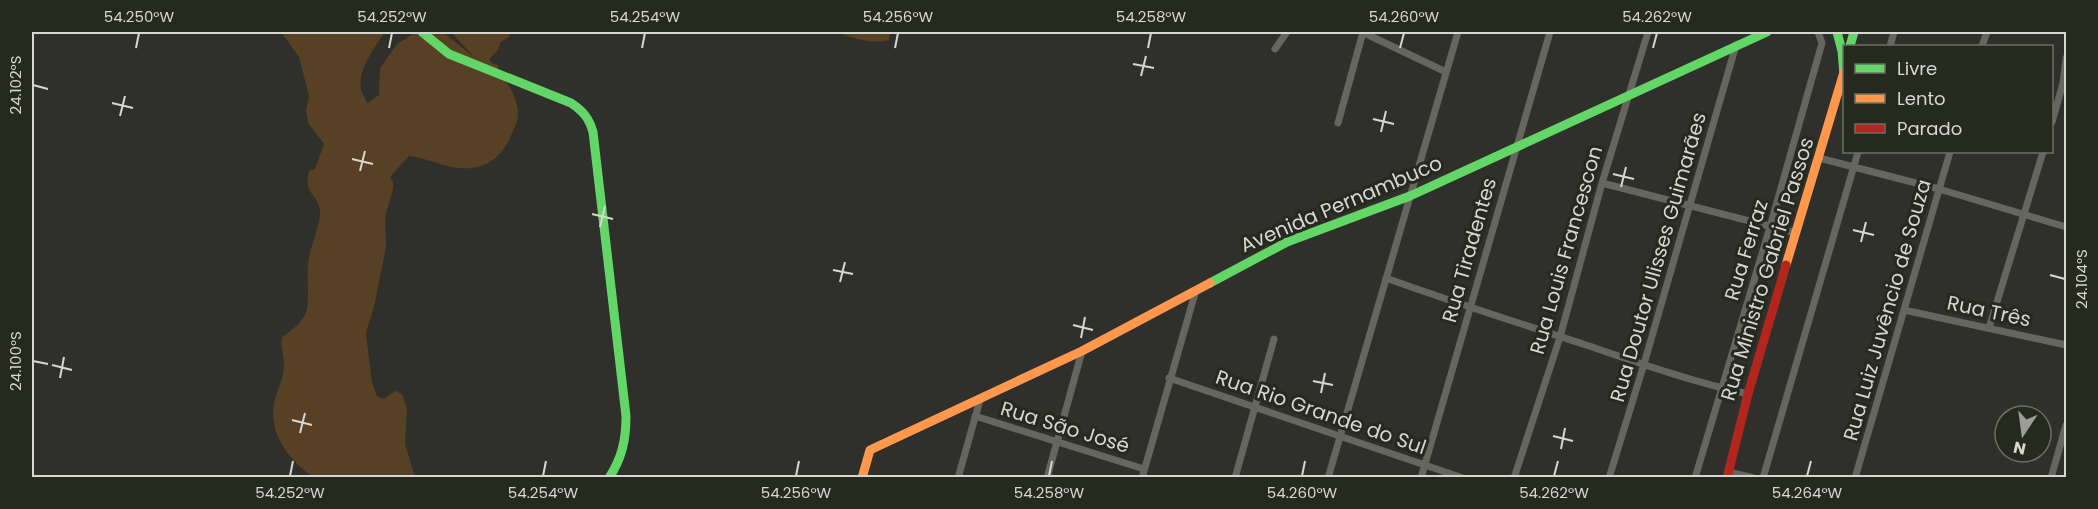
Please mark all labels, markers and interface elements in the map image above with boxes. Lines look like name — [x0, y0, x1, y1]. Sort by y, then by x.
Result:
text: 54.250°W — [104, 6, 174, 27]
text: 54.252°W — [357, 6, 427, 27]
text: 54.254°W — [610, 6, 680, 27]
text: 54.256°W — [863, 6, 934, 27]
text: 54.258°W — [1116, 6, 1187, 27]
text: 54.260°W — [1369, 6, 1440, 27]
text: 54.262°W — [1622, 6, 1692, 27]
legend — [1843, 45, 2053, 153]
text: 24.102°S — [5, 55, 26, 115]
text: Livre — [1897, 56, 1937, 81]
text: Lento — [1897, 86, 1946, 111]
street label: Rua Doutor Ulisses Guimarães — [1603, 109, 1713, 405]
text: Parado — [1897, 116, 1962, 141]
street label: Rua Ministro Gabriel Passos — [1714, 134, 1820, 404]
street label: Rua Louis Francescon — [1523, 143, 1609, 357]
street label: Avenida Pernambuco — [1236, 149, 1446, 259]
street label: Rua Tiradentes — [1435, 174, 1503, 326]
street label: Rua Luiz Juvêncio de Souza — [1836, 176, 1938, 444]
street label: Rua Ferraz — [1717, 196, 1775, 304]
text: 24.104°S — [2071, 249, 2092, 309]
street label: Rua Três — [1945, 288, 2033, 334]
text: 24.100°S — [5, 331, 26, 391]
street label: Rua Rio Grande do Sul — [1212, 363, 1430, 461]
street label: Rua São José — [997, 394, 1133, 460]
north arrow — [1993, 404, 2053, 464]
text: N — [2011, 436, 2028, 461]
text: 54.252°W — [255, 482, 325, 503]
text: 54.254°W — [508, 482, 578, 503]
text: 54.256°W — [761, 482, 832, 503]
text: 54.258°W — [1014, 482, 1085, 503]
text: 54.260°W — [1267, 482, 1338, 503]
text: 54.262°W — [1519, 482, 1589, 503]
text: 54.264°W — [1772, 482, 1843, 503]

